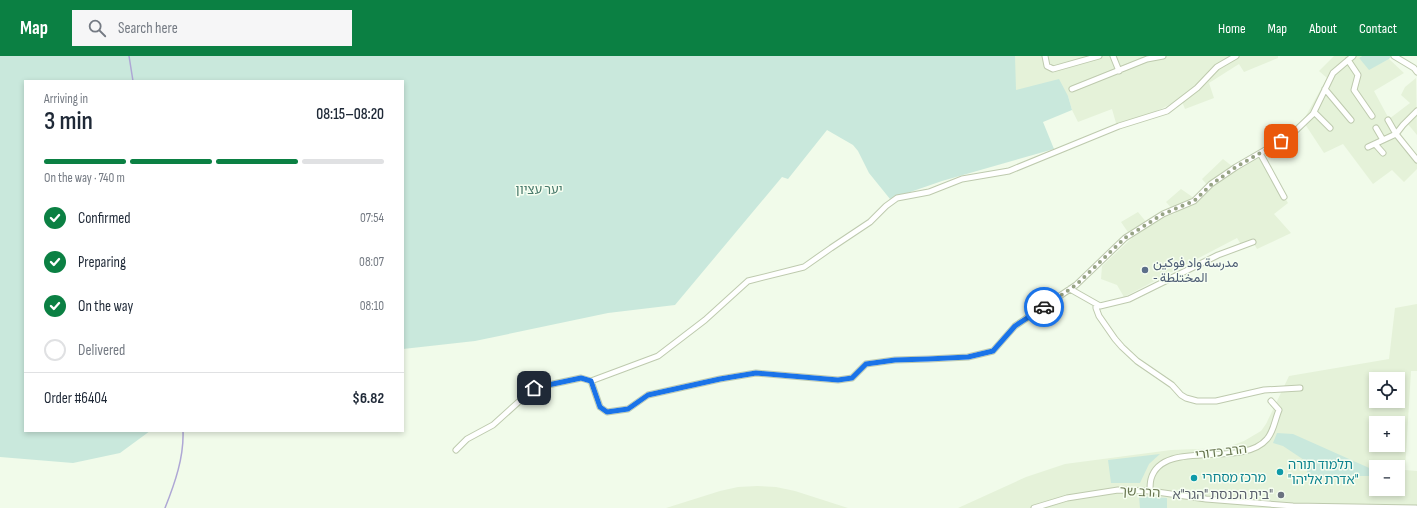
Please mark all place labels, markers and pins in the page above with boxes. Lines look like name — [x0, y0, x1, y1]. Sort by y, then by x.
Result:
pin — [1264, 124, 1298, 158]
place label: مدرسة واد فوكين - المختلطة — [1153, 255, 1239, 286]
marker: مدرسة واد فوكين - المختلطة — [1140, 265, 1150, 275]
pin — [517, 371, 551, 405]
place label: תלמוד תורה "אדרת אליהו" — [1288, 457, 1359, 488]
marker: תלמוד תורה "אדרת אליהו" — [1275, 467, 1285, 477]
place label: מרכז מסחרי — [1202, 470, 1267, 486]
marker: מרכז מסחרי — [1189, 473, 1199, 483]
place label: בית הכנסת "הגר"א" — [1172, 487, 1273, 503]
marker: בית הכנסת "הגר"א" — [1276, 490, 1286, 500]

